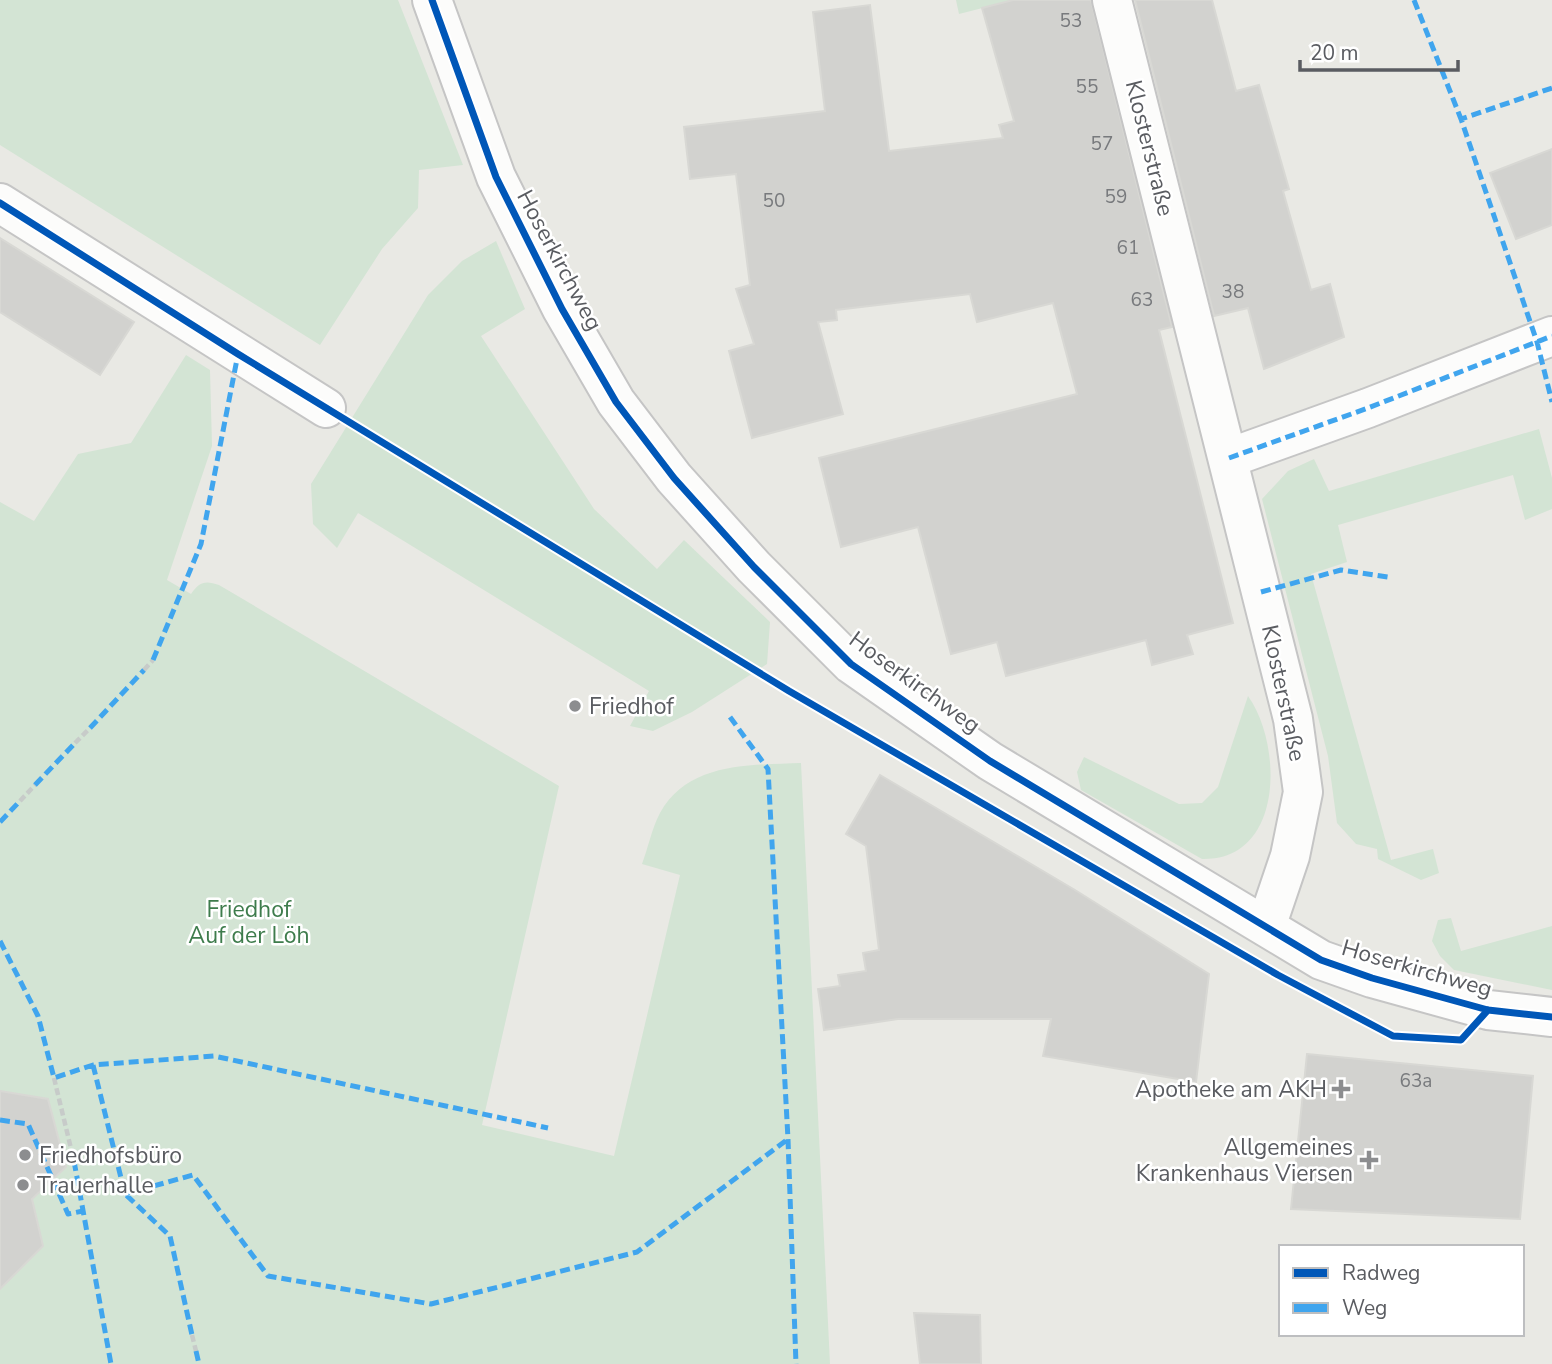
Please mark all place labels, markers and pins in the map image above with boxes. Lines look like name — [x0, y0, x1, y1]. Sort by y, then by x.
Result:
place label: Friedhof — [589, 691, 674, 722]
marker: Friedhof — [567, 698, 583, 714]
place label: Apotheke am AKH — [1135, 1074, 1327, 1105]
marker: Apotheke am AKH — [1333, 1081, 1349, 1097]
place label: Allgemeines Krankenhaus Viersen — [1136, 1132, 1353, 1189]
place label: Friedhofsbüro — [39, 1140, 182, 1171]
marker: Friedhofsbüro — [17, 1147, 33, 1163]
marker: Allgemeines Krankenhaus Viersen — [1359, 1150, 1379, 1170]
place label: Trauerhalle — [37, 1170, 154, 1201]
marker: Trauerhalle — [15, 1177, 31, 1193]

